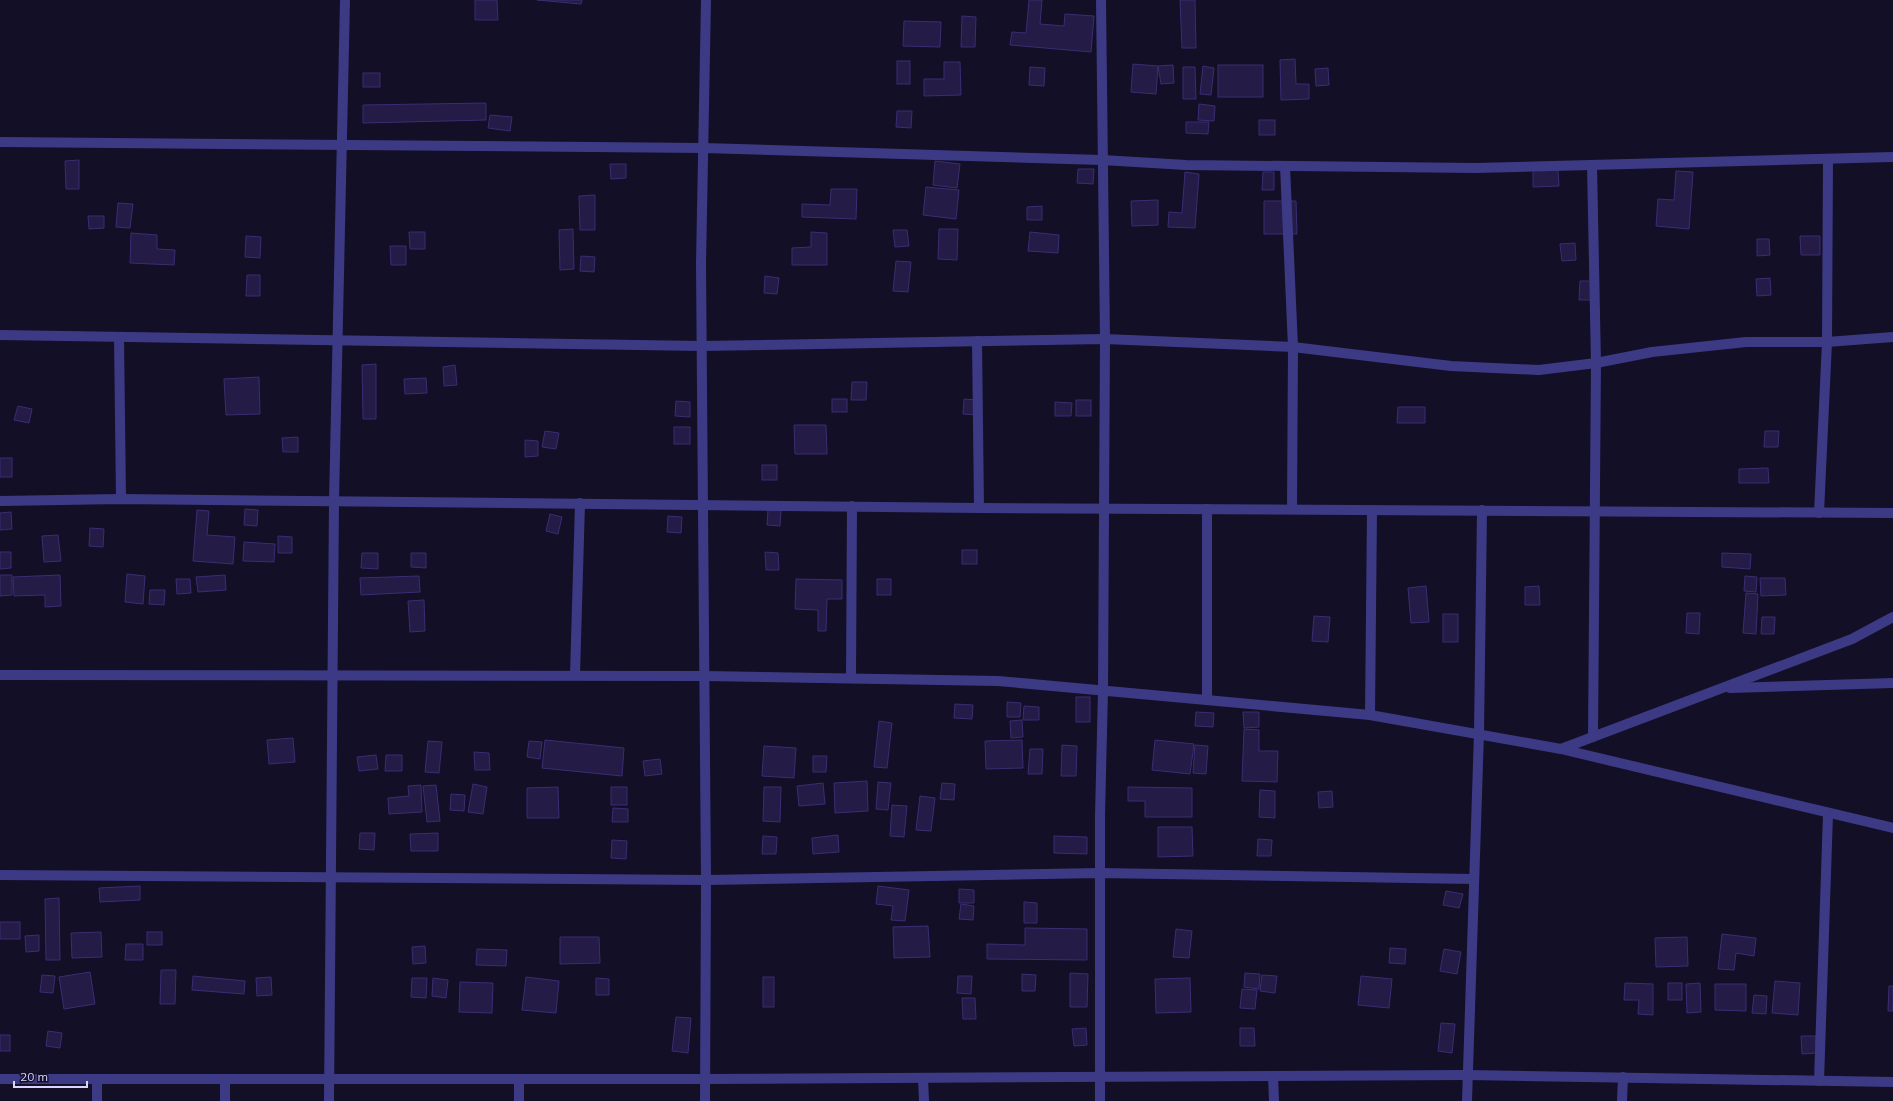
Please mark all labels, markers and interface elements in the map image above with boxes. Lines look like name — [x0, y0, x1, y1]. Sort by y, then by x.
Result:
scale bar — [14, 1063, 87, 1089]
text: 20 m — [20, 1069, 48, 1084]

